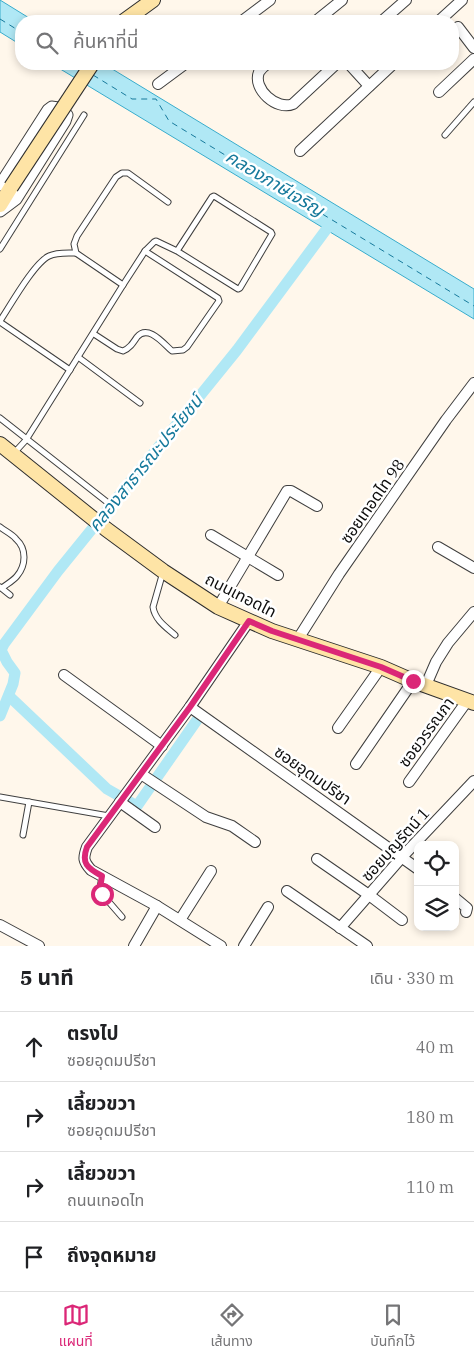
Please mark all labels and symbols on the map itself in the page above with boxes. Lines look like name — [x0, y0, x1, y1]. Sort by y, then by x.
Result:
water label: คลองภาษีเจริญ — [222, 145, 330, 222]
water label: คลองสาธารณะประโยชน์ — [83, 388, 209, 536]
street label: ซอยเทอดไท 98 — [336, 455, 408, 547]
street label: ถนนเทอดไท — [202, 569, 280, 621]
route end — [402, 670, 425, 693]
street label: ซอยวรรณภา — [394, 693, 458, 771]
street label: ซอยอุดมปรีชา — [271, 741, 355, 809]
street label: ซอยบุญรัตน์ 1 — [356, 803, 434, 885]
route start — [91, 883, 114, 906]

